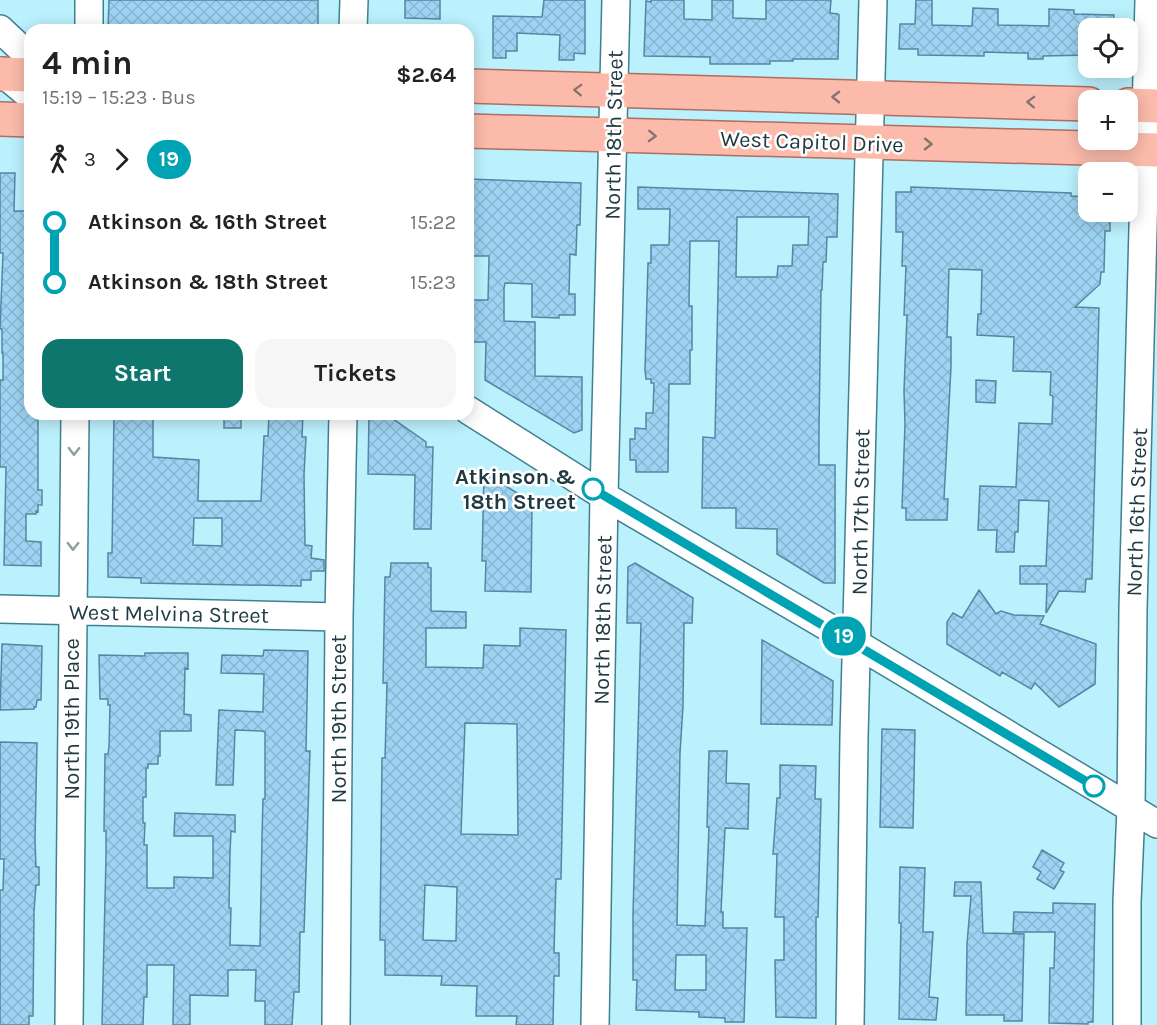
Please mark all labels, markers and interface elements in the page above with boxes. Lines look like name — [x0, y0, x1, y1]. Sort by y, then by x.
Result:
map controls — [1078, 18, 1138, 222]
button: locate — [1078, 18, 1138, 78]
text: 4 min — [42, 44, 133, 82]
street label: North 18th Street — [600, 50, 628, 220]
text: $2.64 — [396, 62, 456, 88]
one-way arrow — [573, 83, 582, 96]
text: 15:19 – 15:23 · Bus — [42, 86, 196, 109]
one-way arrow — [831, 90, 840, 103]
button: + — [1078, 90, 1138, 150]
one-way arrow — [1026, 96, 1035, 109]
street label: West Capitol Drive — [720, 126, 904, 158]
one-way arrow — [648, 130, 657, 143]
one-way arrow — [924, 138, 933, 151]
icon: walk — [42, 143, 75, 176]
icon: forward — [105, 143, 138, 176]
text: 19 — [159, 147, 179, 171]
text: 3 — [84, 148, 96, 171]
button: − — [1078, 162, 1138, 222]
text: Atkinson & 16th Street — [88, 209, 327, 235]
text: 15:22 — [410, 211, 456, 234]
text: Atkinson & 18th Street — [88, 269, 328, 295]
text: 15:23 — [410, 271, 456, 294]
button: Start — [42, 339, 243, 408]
button: Tickets — [255, 339, 456, 408]
street label: North 16th Street — [1121, 427, 1153, 597]
street label: North 17th Street — [847, 429, 875, 596]
one-way arrow — [68, 446, 81, 455]
place label: Atkinson & 18th Street — [455, 464, 576, 515]
marker: Atkinson & 18th Street — [582, 478, 604, 500]
street label: North 18th Street — [589, 535, 617, 705]
one-way arrow — [67, 542, 79, 551]
street label: West Melvina Street — [69, 599, 269, 629]
line badge: 19 — [817, 616, 871, 656]
text: 19 — [834, 624, 854, 648]
street label: North 19th Street — [326, 635, 352, 804]
street label: North 19th Place — [59, 638, 85, 800]
unlabelled marker — [1083, 775, 1105, 797]

